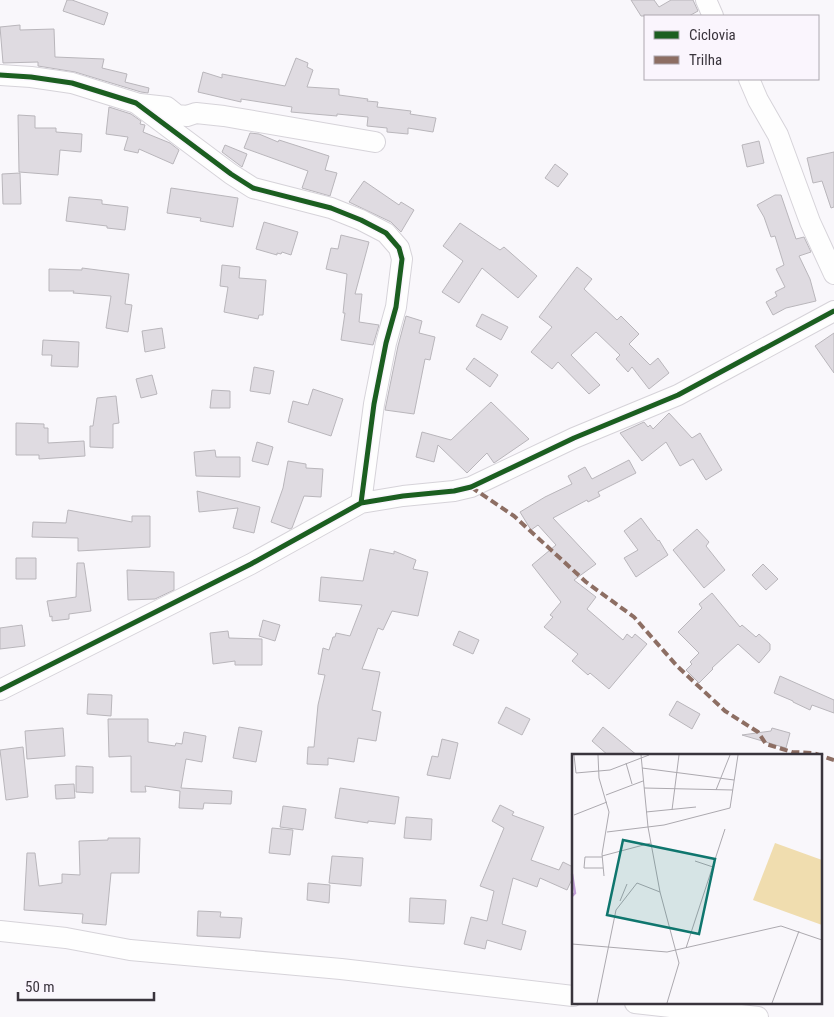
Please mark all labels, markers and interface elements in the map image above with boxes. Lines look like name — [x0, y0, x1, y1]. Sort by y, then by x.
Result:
legend — [644, 15, 819, 80]
text: Ciclovia — [689, 26, 736, 44]
text: Trilha — [689, 51, 722, 69]
inset map — [572, 754, 822, 1004]
scale bar — [18, 970, 154, 1002]
text: 50 m — [25, 978, 55, 996]

